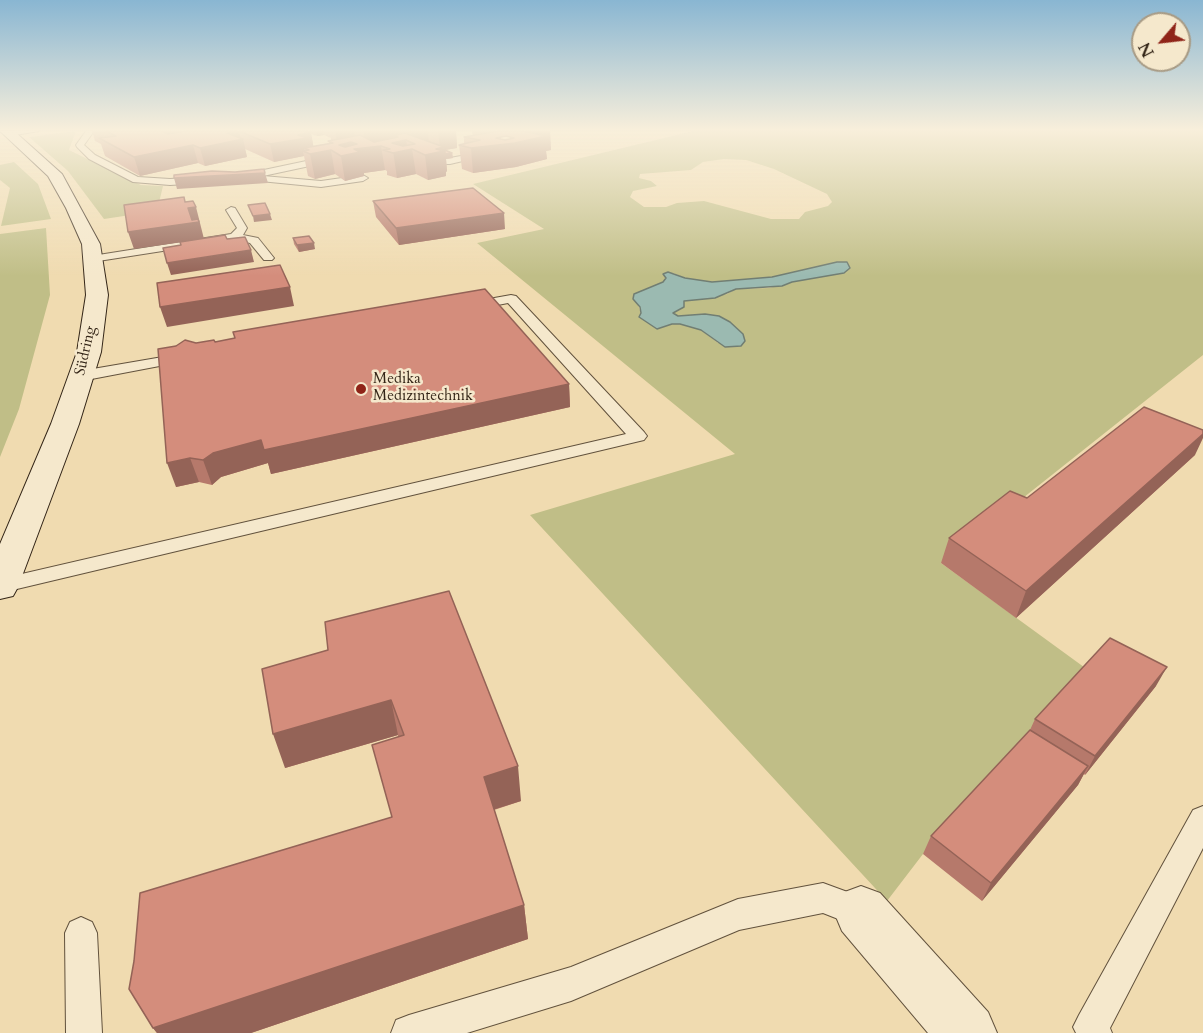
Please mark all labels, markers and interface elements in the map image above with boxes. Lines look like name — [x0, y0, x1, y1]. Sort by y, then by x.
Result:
north arrow — [1131, 12, 1191, 72]
text: N — [1134, 38, 1160, 61]
street label: Südring — [72, 324, 100, 378]
place label: Medika Medizintechnik — [373, 371, 473, 406]
marker: Medika Medizintechnik — [354, 382, 368, 396]

